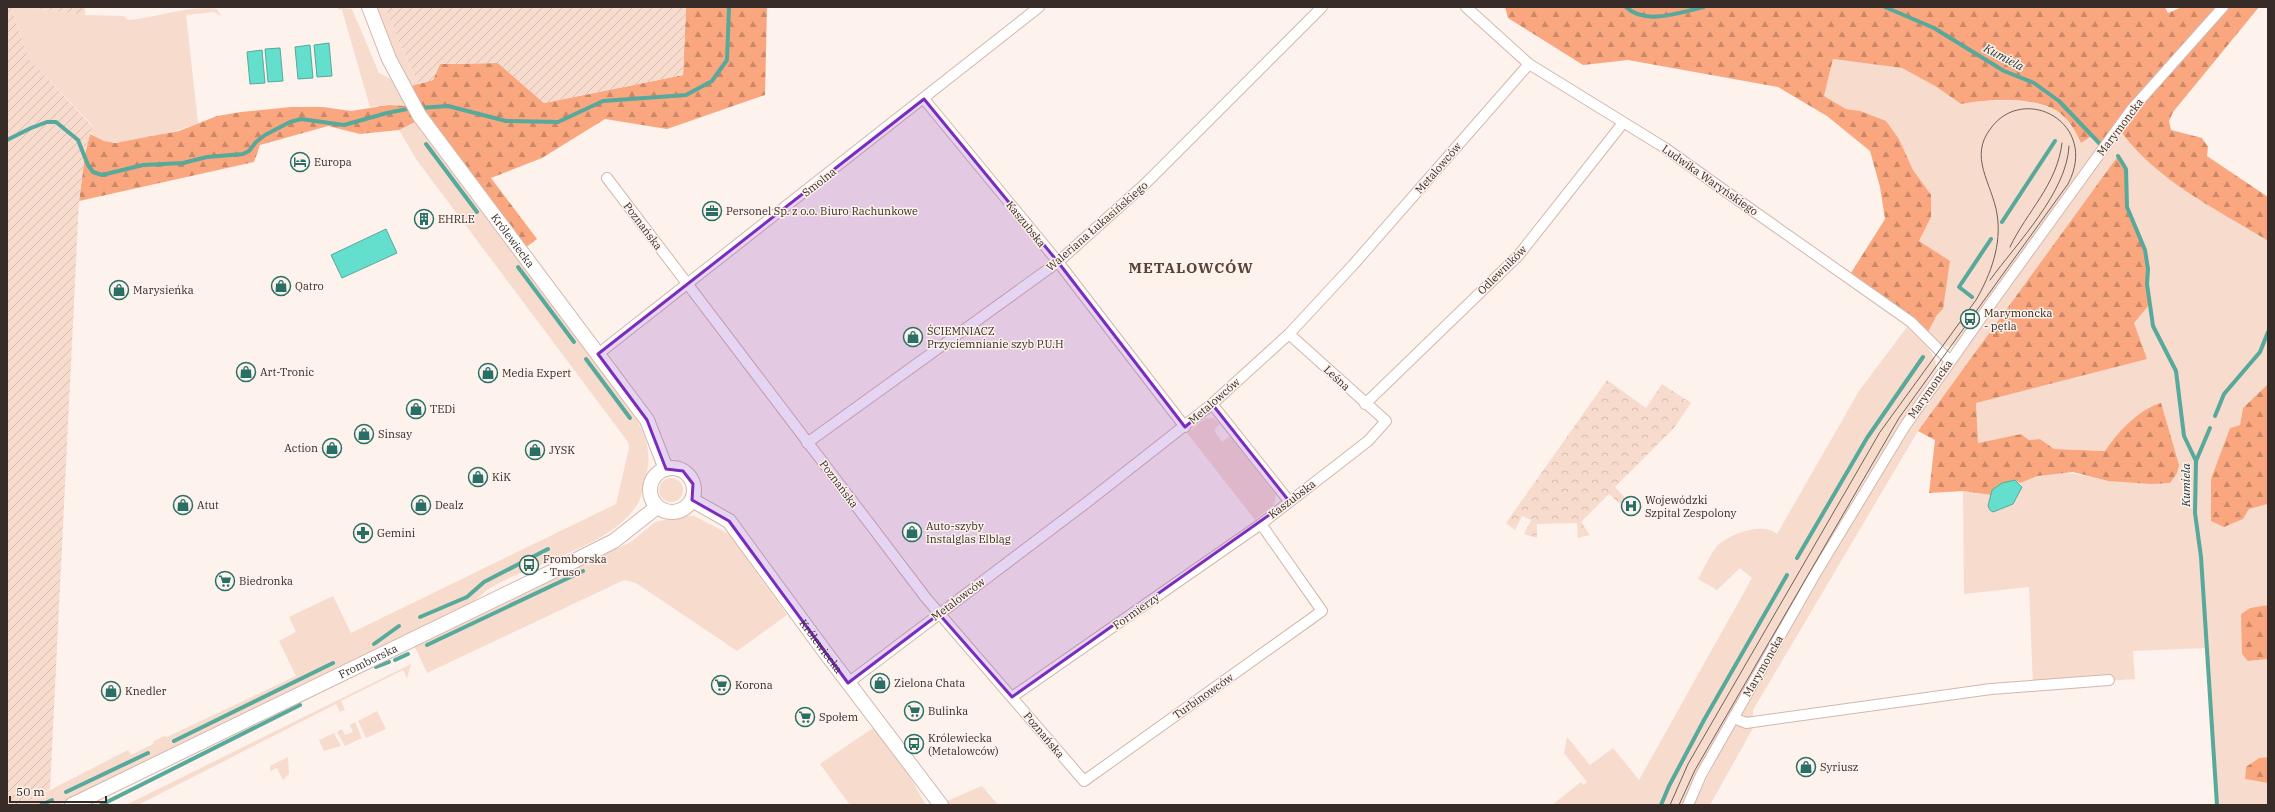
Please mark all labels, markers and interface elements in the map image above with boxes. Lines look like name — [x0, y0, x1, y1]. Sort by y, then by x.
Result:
water label: Kumiela — [1980, 40, 2027, 74]
street label: Marymoncka — [2094, 95, 2146, 159]
street label: Metalowców — [1412, 139, 1464, 197]
street label: Ludwika Waryńskiego — [1659, 141, 1761, 219]
hotel icon: Europa — [289, 151, 311, 173]
place label: Europa — [314, 155, 352, 169]
street label: Smolna — [799, 164, 839, 200]
street label: Waleriana Łukasińskiego — [1043, 178, 1151, 274]
street label: Kaszubska — [1003, 198, 1049, 250]
street label: Poznańska — [620, 199, 666, 253]
office icon: Personel Sp. z o.o. Biuro Rachunkowe — [701, 200, 723, 222]
place label: Personel Sp. z o.o. Biuro Rachunkowe — [726, 204, 918, 218]
building icon: EHRLE — [413, 208, 435, 230]
street label: Królewiecka — [488, 211, 538, 270]
place label: EHRLE — [438, 212, 475, 226]
street label: Odlewników — [1475, 242, 1530, 297]
district label: METALOWCÓW — [1128, 258, 1254, 277]
shop icon: Qatro — [270, 275, 292, 297]
shop icon: Marysieńka — [108, 279, 130, 301]
place label: Qatro — [295, 279, 324, 293]
place label: Marysieńka — [133, 283, 194, 297]
place label: Marymoncka - pętla — [1984, 306, 2053, 333]
bus stop icon: Marymoncka - pętla — [1959, 308, 1981, 330]
place label: ŚCIEMNIACZ Przyciemnianie szyb P.U.H — [927, 324, 1064, 351]
shop icon: ŚCIEMNIACZ Przyciemnianie szyb P.U.H — [902, 326, 924, 348]
street label: Marymoncka — [1905, 357, 1955, 421]
shop icon: Art-Tronic — [235, 361, 257, 383]
shop icon: Media Expert — [477, 362, 499, 384]
street label: Leśna — [1321, 362, 1353, 394]
place label: Art-Tronic — [260, 365, 315, 379]
place label: Media Expert — [502, 366, 571, 380]
street label: Metalowców — [1185, 375, 1243, 427]
shop icon: TEDi — [405, 398, 427, 420]
place label: TEDi — [430, 402, 456, 416]
shop icon: Sinsay — [353, 423, 375, 445]
place label: Sinsay — [378, 427, 412, 441]
shop icon: Action — [321, 437, 343, 459]
shop icon: JYSK — [524, 439, 546, 461]
place label: Action — [284, 441, 318, 455]
place label: JYSK — [549, 443, 575, 457]
street label: Poznańska — [816, 457, 862, 511]
water label: Kumiela — [2178, 463, 2193, 508]
shop icon: KiK — [467, 466, 489, 488]
place label: KiK — [492, 470, 511, 484]
street label: Kaszubska — [1266, 477, 1318, 521]
place label: Wojewódzki Szpital Zespolony — [1645, 493, 1737, 520]
shop icon: Atut — [172, 494, 194, 516]
shop icon: Dealz — [410, 494, 432, 516]
hospital icon: Wojewódzki Szpital Zespolony — [1620, 495, 1642, 517]
place label: Atut — [197, 498, 219, 512]
place label: Dealz — [435, 498, 464, 512]
place label: Auto-szyby Instalglas Elbląg — [926, 519, 1011, 546]
shop icon: Auto-szyby Instalglas Elbląg — [901, 521, 923, 543]
pharmacy icon: Gemini — [352, 522, 374, 544]
place label: Gemini — [377, 526, 416, 540]
place label: Fromborska - Truso — [543, 552, 607, 579]
bus stop icon: Fromborska - Truso — [518, 554, 540, 576]
supermarket icon: Biedronka — [214, 570, 236, 592]
place label: Biedronka — [239, 574, 293, 588]
street label: Metalowców — [928, 574, 988, 624]
street label: Formierzy — [1110, 590, 1162, 632]
street label: Królewiecka — [796, 616, 846, 676]
street label: Marymoncka — [1740, 633, 1786, 699]
street label: Fromborska — [336, 641, 400, 681]
street label: Turbinowców — [1170, 670, 1236, 722]
shop icon: Zielona Chata — [869, 672, 891, 694]
supermarket icon: Korona — [710, 674, 732, 696]
place label: Zielona Chata — [894, 676, 965, 690]
place label: Korona — [735, 678, 773, 692]
shop icon: Knedler — [100, 680, 122, 702]
place label: Knedler — [125, 684, 167, 698]
supermarket icon: Bulinka — [903, 700, 925, 722]
place label: Bulinka — [928, 704, 968, 718]
supermarket icon: Społem — [794, 706, 816, 728]
street label: Poznańska — [1021, 709, 1067, 761]
place label: Społem — [819, 710, 859, 724]
place label: Królewiecka (Metalowców) — [928, 731, 999, 758]
bus stop icon: Królewiecka (Metalowców) — [903, 733, 925, 755]
shop icon: Syriusz — [1795, 756, 1817, 778]
place label: Syriusz — [1820, 760, 1859, 774]
scale bar — [10, 778, 106, 804]
text: 50 m — [16, 784, 45, 799]

